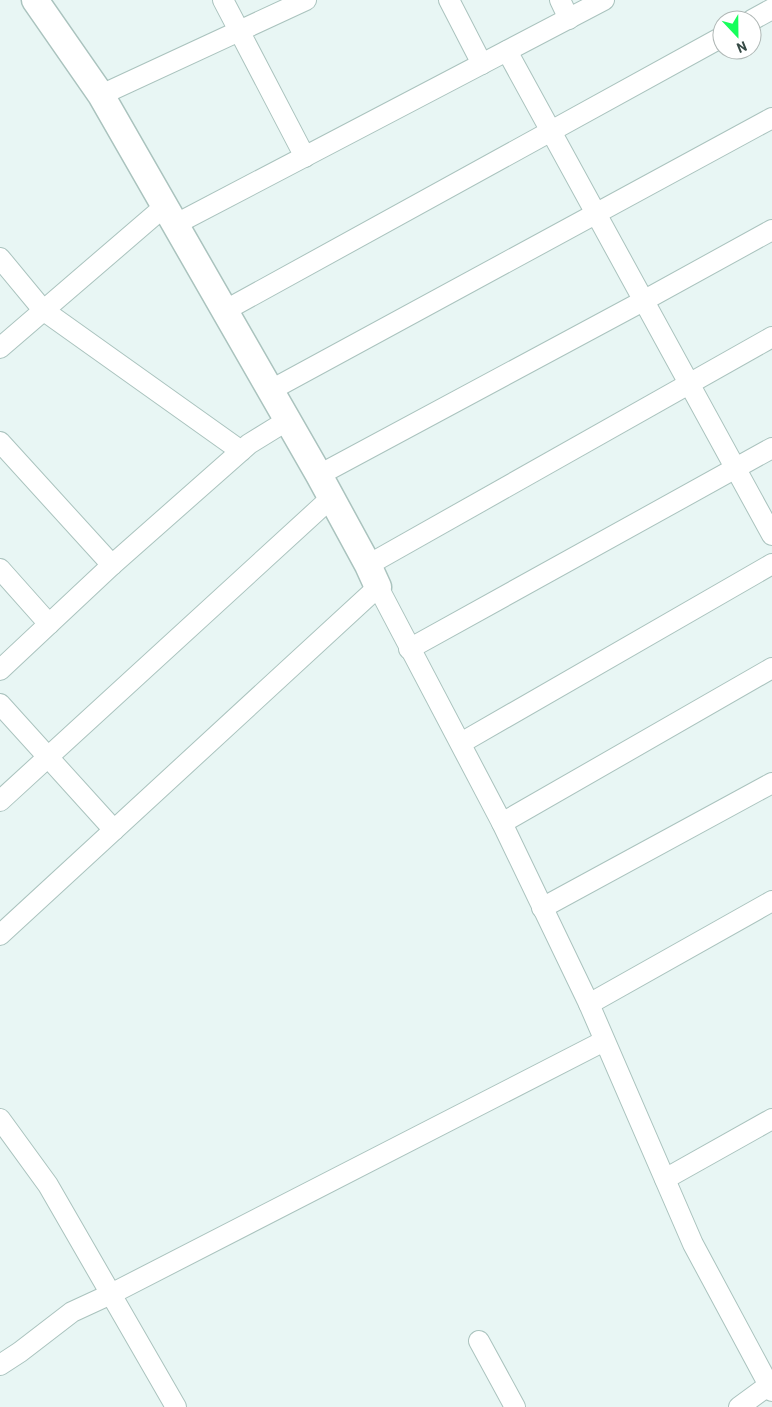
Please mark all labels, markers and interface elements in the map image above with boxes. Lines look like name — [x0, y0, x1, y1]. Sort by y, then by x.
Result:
north arrow — [712, 10, 762, 60]
text: N — [735, 38, 750, 57]

